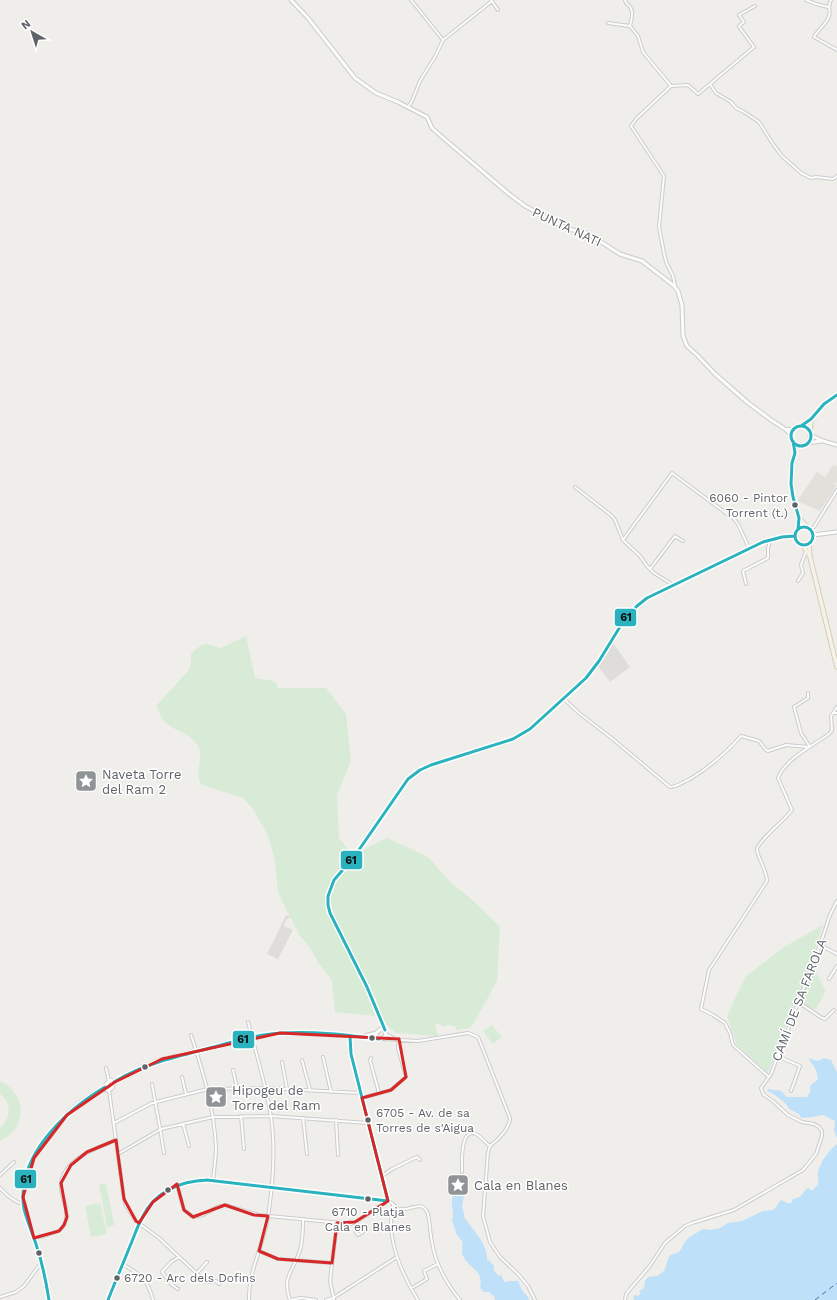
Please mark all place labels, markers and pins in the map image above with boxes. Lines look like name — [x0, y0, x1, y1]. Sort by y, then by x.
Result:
place label: 6060 - Pintor Torrent (t.) — [709, 491, 788, 520]
marker: 6060 - Pintor Torrent (t.) — [790, 500, 800, 510]
place label: Naveta Torre del Ram 2 — [102, 767, 181, 797]
place icon: Naveta Torre del Ram 2 — [73, 768, 99, 794]
unlabelled marker — [367, 1033, 377, 1043]
unlabelled marker — [140, 1062, 150, 1072]
place label: Hipogeu de Torre del Ram — [232, 1083, 321, 1113]
place icon: Hipogeu de Torre del Ram — [203, 1084, 229, 1110]
place label: 6705 - Av. de sa Torres de s'Aigua — [376, 1106, 474, 1135]
marker: 6705 - Av. de sa Torres de s'Aigua — [363, 1115, 373, 1125]
place icon: Cala en Blanes — [445, 1172, 471, 1198]
place label: Cala en Blanes — [474, 1178, 568, 1193]
unlabelled marker — [163, 1185, 173, 1195]
marker: 6710 - Platja Cala en Blanes — [363, 1194, 373, 1204]
place label: 6710 - Platja Cala en Blanes — [325, 1205, 411, 1234]
unlabelled marker — [34, 1248, 44, 1258]
place label: 6720 - Arc dels Dofins — [124, 1271, 256, 1285]
marker: 6720 - Arc dels Dofins — [112, 1273, 122, 1283]

